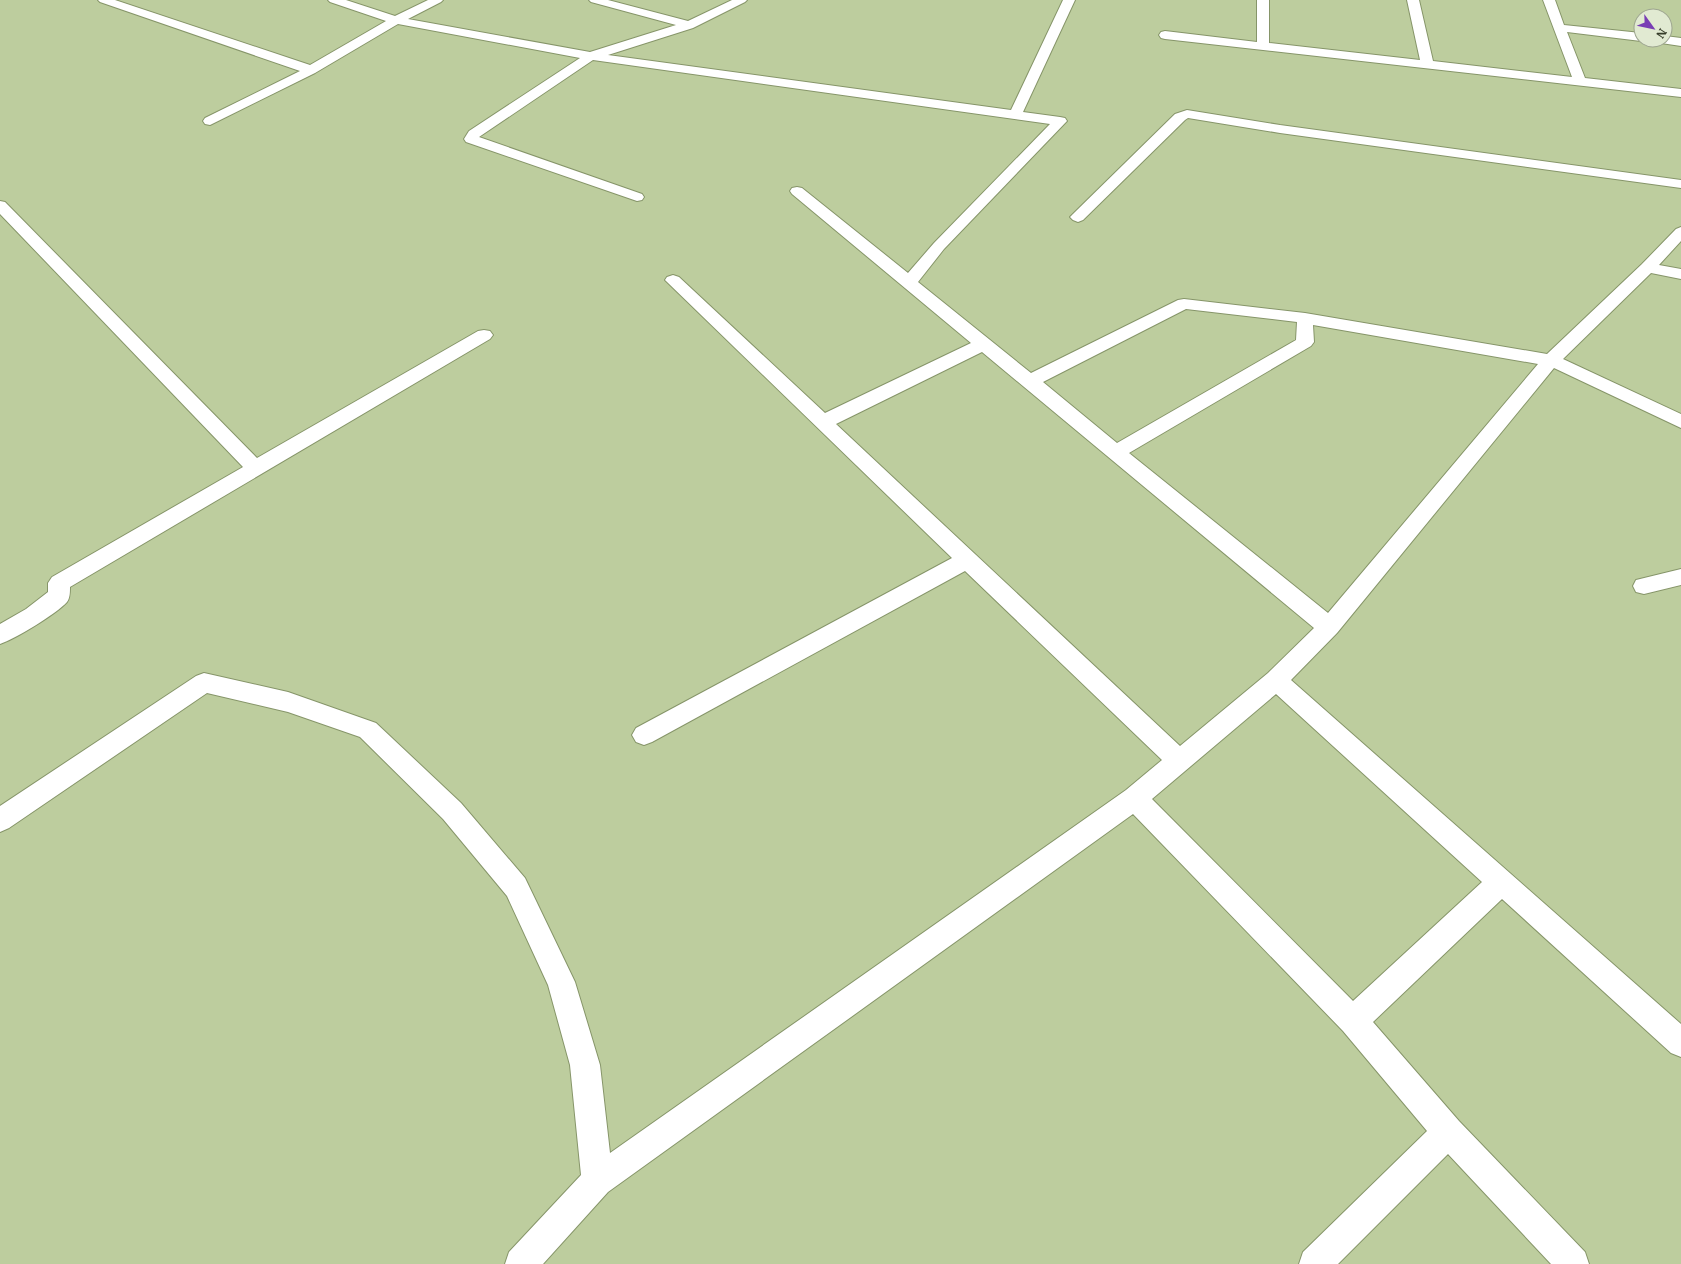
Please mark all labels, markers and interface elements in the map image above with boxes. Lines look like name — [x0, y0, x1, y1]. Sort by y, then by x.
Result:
north arrow — [1633, 8, 1673, 48]
text: N — [1653, 26, 1670, 41]

